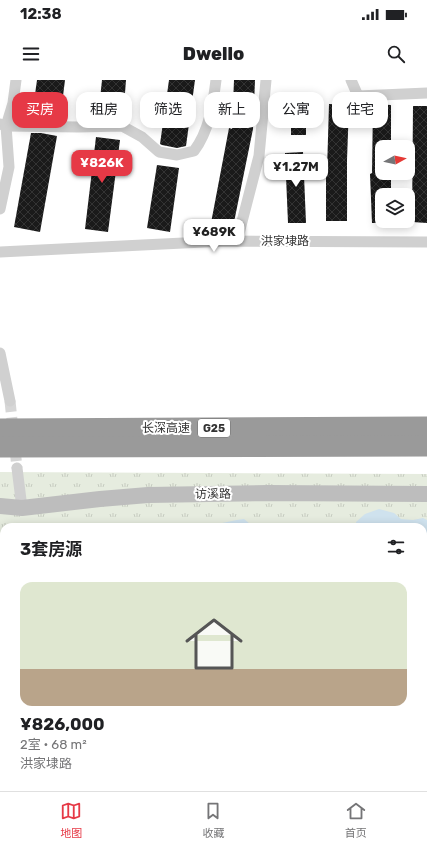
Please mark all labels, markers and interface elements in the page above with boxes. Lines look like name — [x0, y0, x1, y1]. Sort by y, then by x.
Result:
text: 12:38 — [20, 5, 62, 23]
icon: menu — [20, 43, 42, 65]
text: Dwello — [183, 43, 244, 65]
icon: search — [385, 43, 407, 65]
chip: 买房 — [12, 92, 68, 128]
chip: 租房 — [76, 92, 132, 128]
chip: 筛选 — [140, 92, 196, 128]
chip: 新上 — [204, 92, 260, 128]
chip: 公寓 — [268, 92, 324, 128]
chip: 住宅 — [332, 92, 388, 128]
north arrow — [375, 140, 415, 180]
map controls — [375, 140, 415, 228]
pin: ¥826K — [74, 150, 130, 184]
pin: ¥1.27M — [263, 154, 329, 188]
text: ¥826K — [80, 155, 124, 170]
text: ¥1.27M — [273, 159, 319, 174]
button: layers — [375, 188, 415, 228]
pin: ¥689K — [186, 219, 242, 253]
text: ¥689K — [192, 224, 236, 239]
street label: 洪家埭路 — [261, 234, 309, 248]
road number: G25 — [198, 419, 230, 437]
street label: 长深高速 — [142, 421, 190, 435]
street label: 访溪路 — [195, 487, 231, 501]
icon: filters — [385, 536, 407, 558]
text: 3套房源 — [20, 539, 82, 559]
icon: home — [178, 608, 250, 680]
text: ¥826,000 — [20, 714, 105, 734]
text: 2室 · 68 m² — [20, 737, 87, 752]
text: 洪家埭路 — [20, 756, 72, 771]
tab: 地图 — [60, 800, 82, 840]
tab: 收藏 — [202, 800, 224, 840]
tab: 首页 — [345, 800, 367, 840]

